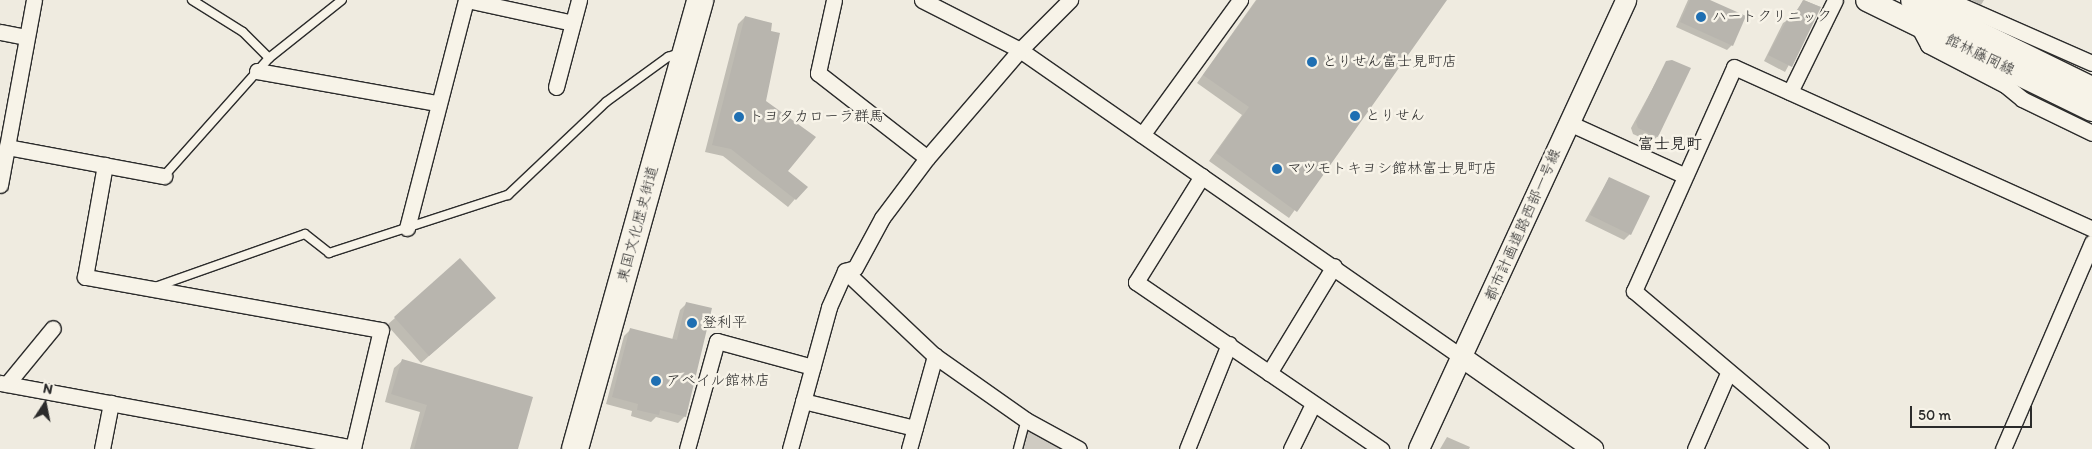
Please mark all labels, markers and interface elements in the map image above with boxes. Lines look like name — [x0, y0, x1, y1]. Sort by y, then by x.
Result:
place label: ハートクリニック — [1712, 8, 1832, 26]
marker: ハートクリニック — [1694, 10, 1708, 24]
street label: 館林藤岡線 — [1942, 30, 2018, 80]
place label: とりせん富士見町店 — [1322, 53, 1457, 71]
marker: とりせん富士見町店 — [1306, 56, 1318, 68]
place label: とりせん — [1365, 107, 1425, 125]
place label: トヨタカローラ群馬 — [749, 108, 884, 126]
marker: とりせん — [1349, 110, 1361, 122]
marker: トヨタカローラ群馬 — [733, 111, 745, 123]
district label: 富士見町 — [1638, 134, 1702, 154]
street label: 都市計画道路西部一号線 — [1481, 146, 1565, 304]
place label: マツモトキヨシ館林富士見町店 — [1287, 160, 1497, 178]
marker: マツモトキヨシ館林富士見町店 — [1271, 163, 1283, 175]
street label: 東国文化歴史街道 — [614, 164, 662, 284]
place label: 登利平 — [702, 314, 747, 332]
marker: 登利平 — [686, 317, 698, 329]
place label: アベイル館林店 — [666, 372, 771, 390]
marker: アベイル館林店 — [650, 375, 662, 387]
north arrow — [20, 379, 70, 429]
text: N — [42, 380, 54, 398]
scale bar — [1912, 396, 2034, 428]
text: 50 m — [1918, 406, 1951, 424]

